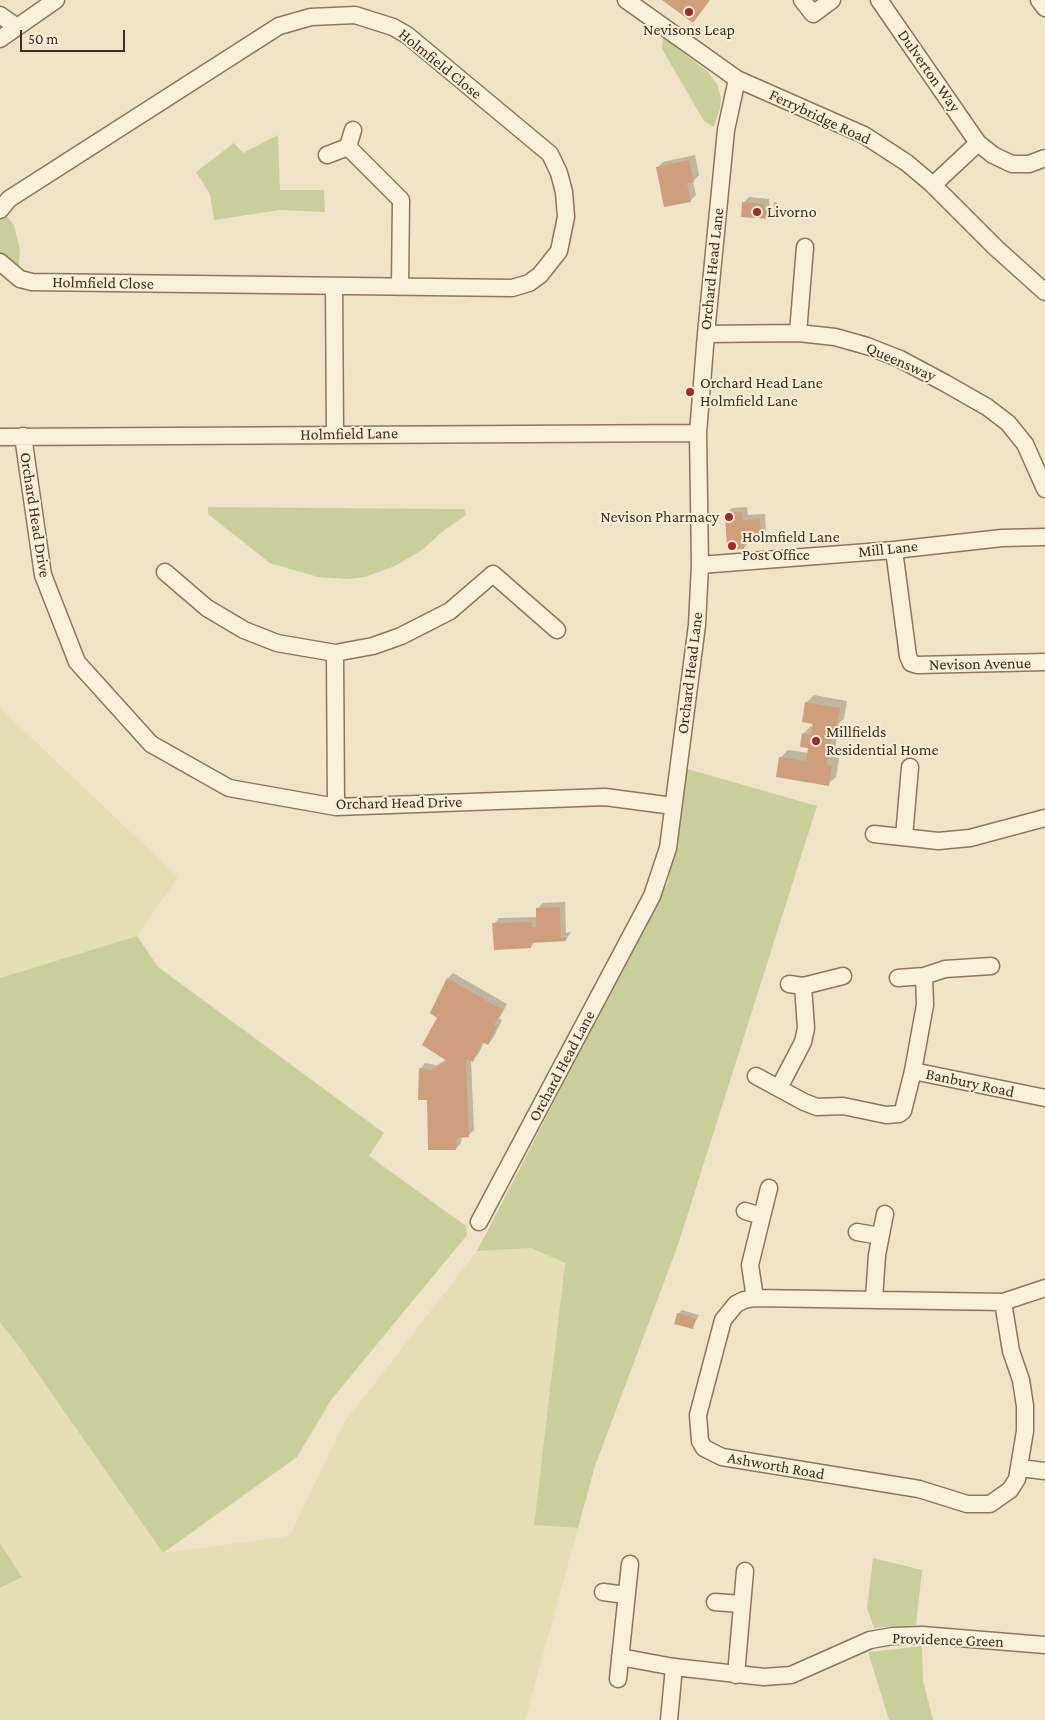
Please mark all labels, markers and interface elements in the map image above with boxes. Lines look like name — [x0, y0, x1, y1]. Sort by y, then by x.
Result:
marker: Nevisons Leap — [683, 6, 695, 18]
scale bar — [22, 20, 128, 52]
place label: Nevisons Leap — [643, 20, 735, 40]
street label: Holmfield Close — [394, 25, 486, 103]
street label: Dulverton Way — [893, 26, 965, 116]
text: 50 m — [28, 31, 58, 47]
street label: Ferrybridge Road — [766, 85, 874, 149]
place label: Livorno — [767, 202, 817, 222]
marker: Livorno — [751, 206, 763, 218]
street label: Orchard Head Lane — [696, 207, 728, 331]
street label: Holmfield Close — [52, 273, 154, 293]
street label: Queensway — [863, 338, 939, 386]
place label: Orchard Head Lane Holmfield Lane — [700, 373, 823, 411]
marker: Orchard Head Lane Holmfield Lane — [684, 386, 696, 398]
street label: Holmfield Lane — [300, 424, 398, 444]
street label: Orchard Head Drive — [16, 451, 54, 579]
place label: Nevison Pharmacy — [600, 507, 719, 527]
marker: Nevison Pharmacy — [723, 511, 735, 523]
place label: Holmfield Lane Post Office — [742, 527, 840, 565]
street label: Mill Lane — [857, 536, 919, 562]
marker: Holmfield Lane Post Office — [726, 540, 738, 552]
street label: Orchard Head Lane — [673, 611, 707, 735]
street label: Nevison Avenue — [929, 654, 1031, 674]
place label: Millfields Residential Home — [826, 722, 939, 760]
marker: Millfields Residential Home — [810, 735, 822, 747]
street label: Orchard Head Drive — [336, 792, 462, 814]
street label: Orchard Head Lane — [525, 1007, 599, 1125]
street label: Banbury Road — [924, 1064, 1016, 1102]
street label: Ashworth Road — [726, 1448, 826, 1484]
street label: Providence Green — [892, 1628, 1004, 1652]

